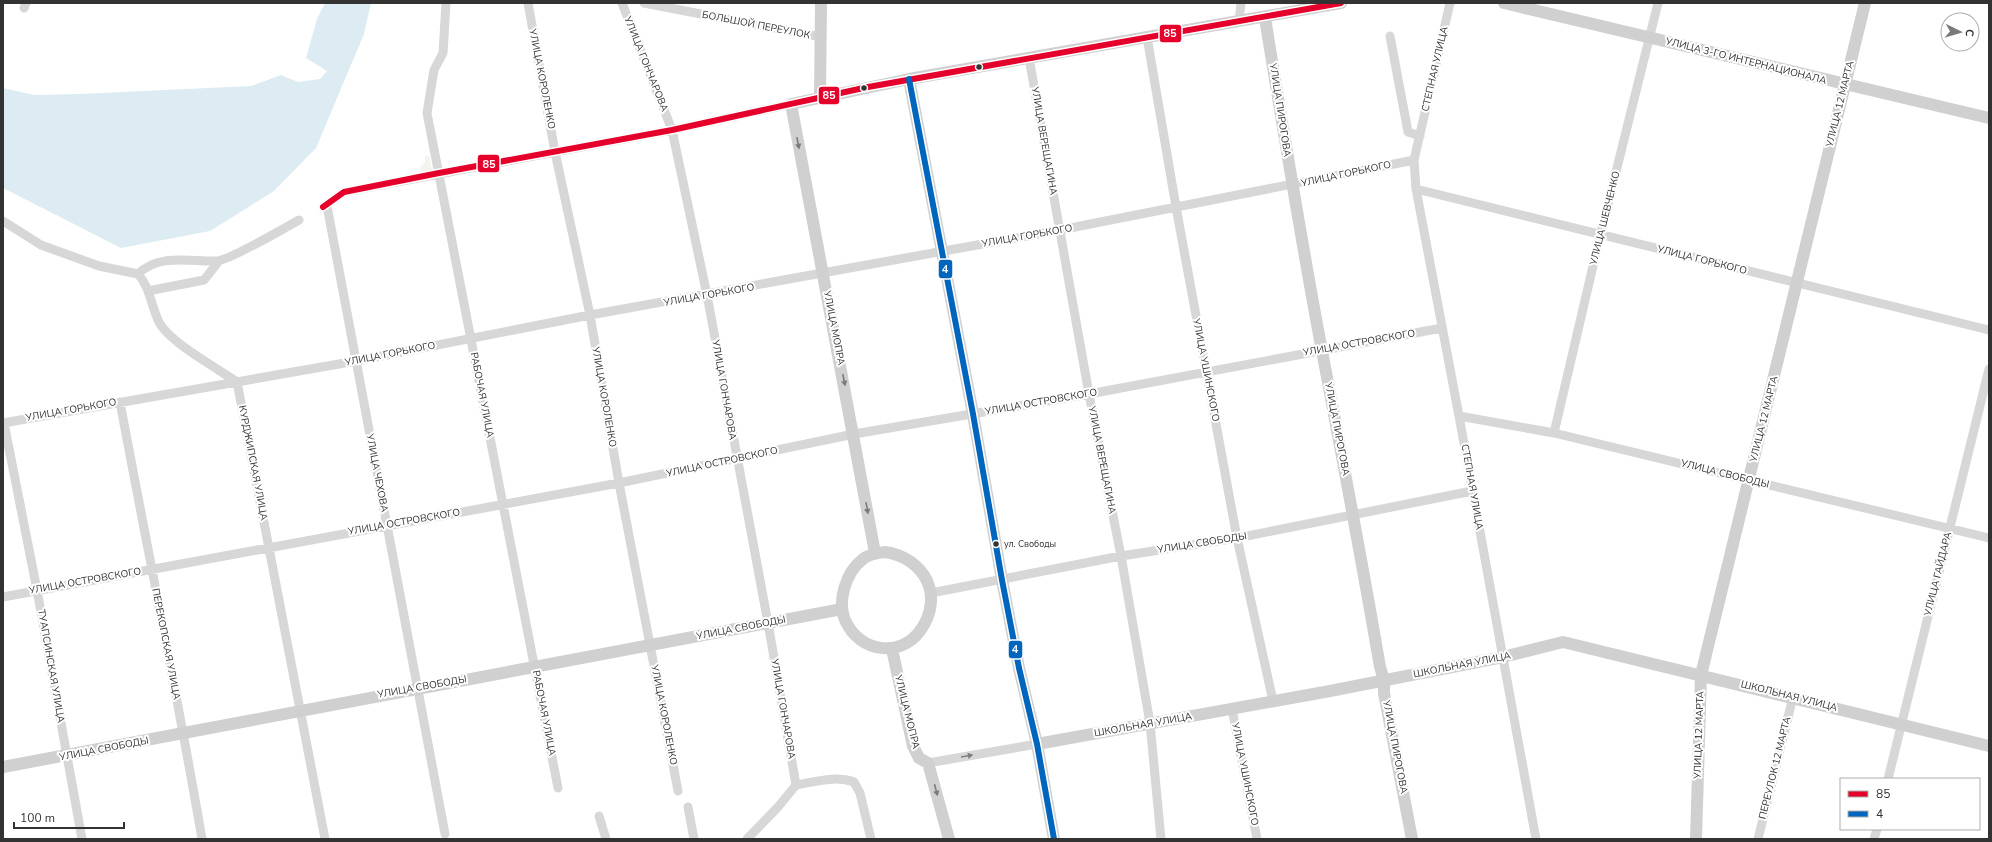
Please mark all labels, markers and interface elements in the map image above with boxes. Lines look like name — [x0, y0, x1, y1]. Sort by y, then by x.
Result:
street label: БОЛЬШОЙ ПЕРЕУЛОК — [701, 8, 812, 42]
north arrow — [1940, 12, 1980, 52]
street label: УЛИЦА ГОНЧАРОВА — [620, 13, 672, 114]
line badge: 85 — [1159, 24, 1182, 43]
street label: СТЕПНАЯ УЛИЦА — [1418, 25, 1452, 113]
text: 85 — [1163, 26, 1177, 41]
street label: УЛИЦА КОРОЛЕНКО — [525, 27, 559, 131]
text: С — [1962, 28, 1977, 38]
street label: УЛИЦА 3-ГО ИНТЕРНАЦИОНАЛА — [1663, 34, 1829, 88]
street label: УЛИЦА 12 МАРТА — [1822, 59, 1858, 149]
street label: УЛИЦА ПИРОГОВА — [1266, 61, 1294, 159]
unlabelled marker — [974, 62, 984, 72]
unlabelled marker — [859, 83, 869, 93]
street label: УЛИЦА ВЕРЕЩАГИНА — [1027, 85, 1061, 197]
line badge: 85 — [818, 86, 840, 105]
text: 85 — [822, 88, 836, 103]
one-way arrow — [796, 136, 802, 149]
line badge: 85 — [477, 154, 500, 173]
text: 85 — [482, 157, 496, 172]
street label: УЛИЦА ГОРЬКОГО — [1299, 158, 1393, 191]
street label: УЛИЦА ШЕВЧЕНКО — [1586, 169, 1624, 267]
street label: УЛИЦА ГОРЬКОГО — [980, 221, 1074, 251]
street label: УЛИЦА ГОРЬКОГО — [1655, 242, 1749, 278]
line badge: 4 — [938, 259, 953, 279]
text: 4 — [942, 262, 949, 277]
street label: УЛИЦА ГОРЬКОГО — [662, 280, 756, 310]
street label: УЛИЦА МОПРА — [820, 289, 848, 367]
street label: УЛИЦА УШИНСКОГО — [1189, 316, 1223, 423]
street label: УЛИЦА ОСТРОВСКОГО — [1301, 326, 1417, 360]
street label: УЛИЦА ГОРЬКОГО — [343, 338, 437, 370]
street label: УЛИЦА ГОНЧАРОВА — [708, 338, 740, 442]
street label: УЛИЦА КОРОЛЕНКО — [588, 345, 620, 449]
street label: РАБОЧАЯ УЛИЦА — [467, 351, 497, 440]
one-way arrow — [841, 374, 847, 386]
street label: УЛИЦА 12 МАРТА — [1746, 374, 1782, 464]
street label: УЛИЦА ПИРОГОВА — [1321, 380, 1353, 478]
street label: УЛИЦА ОСТРОВСКОГО — [983, 385, 1099, 419]
street label: УЛИЦА ГОРЬКОГО — [24, 395, 118, 425]
street label: КУРДЖИПСКАЯ УЛИЦА — [235, 404, 271, 522]
street label: УЛИЦА ВЕРЕЩАГИНА — [1084, 404, 1119, 516]
street label: УЛИЦА ЧЕХОВА — [362, 432, 392, 514]
street label: УЛИЦА ОСТРОВСКОГО — [664, 443, 779, 481]
street label: СТЕПНАЯ УЛИЦА — [1458, 443, 1487, 532]
street label: УЛИЦА СВОБОДЫ — [1678, 456, 1771, 492]
one-way arrow — [864, 502, 870, 514]
street label: УЛИЦА ОСТРОВСКОГО — [346, 505, 462, 539]
street label: УЛИЦА СВОБОДЫ — [1155, 529, 1248, 557]
street label: УЛИЦА ГАЙДАРА — [1921, 530, 1955, 618]
place label: ул. Свободы — [1004, 538, 1056, 550]
marker: ул. Свободы — [991, 539, 1001, 549]
street label: УЛИЦА ОСТРОВСКОГО — [27, 564, 143, 598]
street label: ПЕРЕКОПСКАЯ УЛИЦА — [148, 587, 184, 702]
street label: ТУАПСИНСКАЯ УЛИЦА — [34, 608, 68, 725]
street label: УЛИЦА СВОБОДЫ — [694, 612, 787, 644]
line badge: 4 — [1008, 640, 1023, 659]
text: 4 — [1012, 642, 1019, 657]
street label: ШКОЛЬНАЯ УЛИЦА — [1412, 649, 1513, 681]
street label: УЛИЦА ГОНЧАРОВА — [767, 657, 799, 761]
street label: УЛИЦА КОРОЛЕНКО — [647, 663, 681, 767]
street label: РАБОЧАЯ УЛИЦА — [529, 669, 559, 758]
street label: УЛИЦА СВОБОДЫ — [375, 672, 468, 702]
street label: УЛИЦА МОПРА — [891, 673, 923, 751]
street label: ШКОЛЬНАЯ УЛИЦА — [1739, 677, 1839, 715]
street label: УЛИЦА 12 МАРТА — [1690, 690, 1708, 780]
street label: УЛИЦА ПИРОГОВА — [1379, 698, 1411, 796]
street label: ШКОЛЬНАЯ УЛИЦА — [1093, 709, 1194, 741]
street label: ПЕРЕУЛОК 12 МАРТА — [1755, 715, 1795, 821]
street label: УЛИЦА УШИНСКОГО — [1228, 720, 1262, 827]
street label: УЛИЦА СВОБОДЫ — [57, 733, 150, 765]
one-way arrow — [961, 753, 973, 759]
legend — [1840, 778, 1980, 830]
one-way arrow — [933, 784, 939, 796]
text: 85 — [1876, 786, 1890, 802]
scale bar — [14, 804, 124, 830]
text: 4 — [1876, 806, 1883, 822]
text: 100 m — [20, 810, 55, 826]

